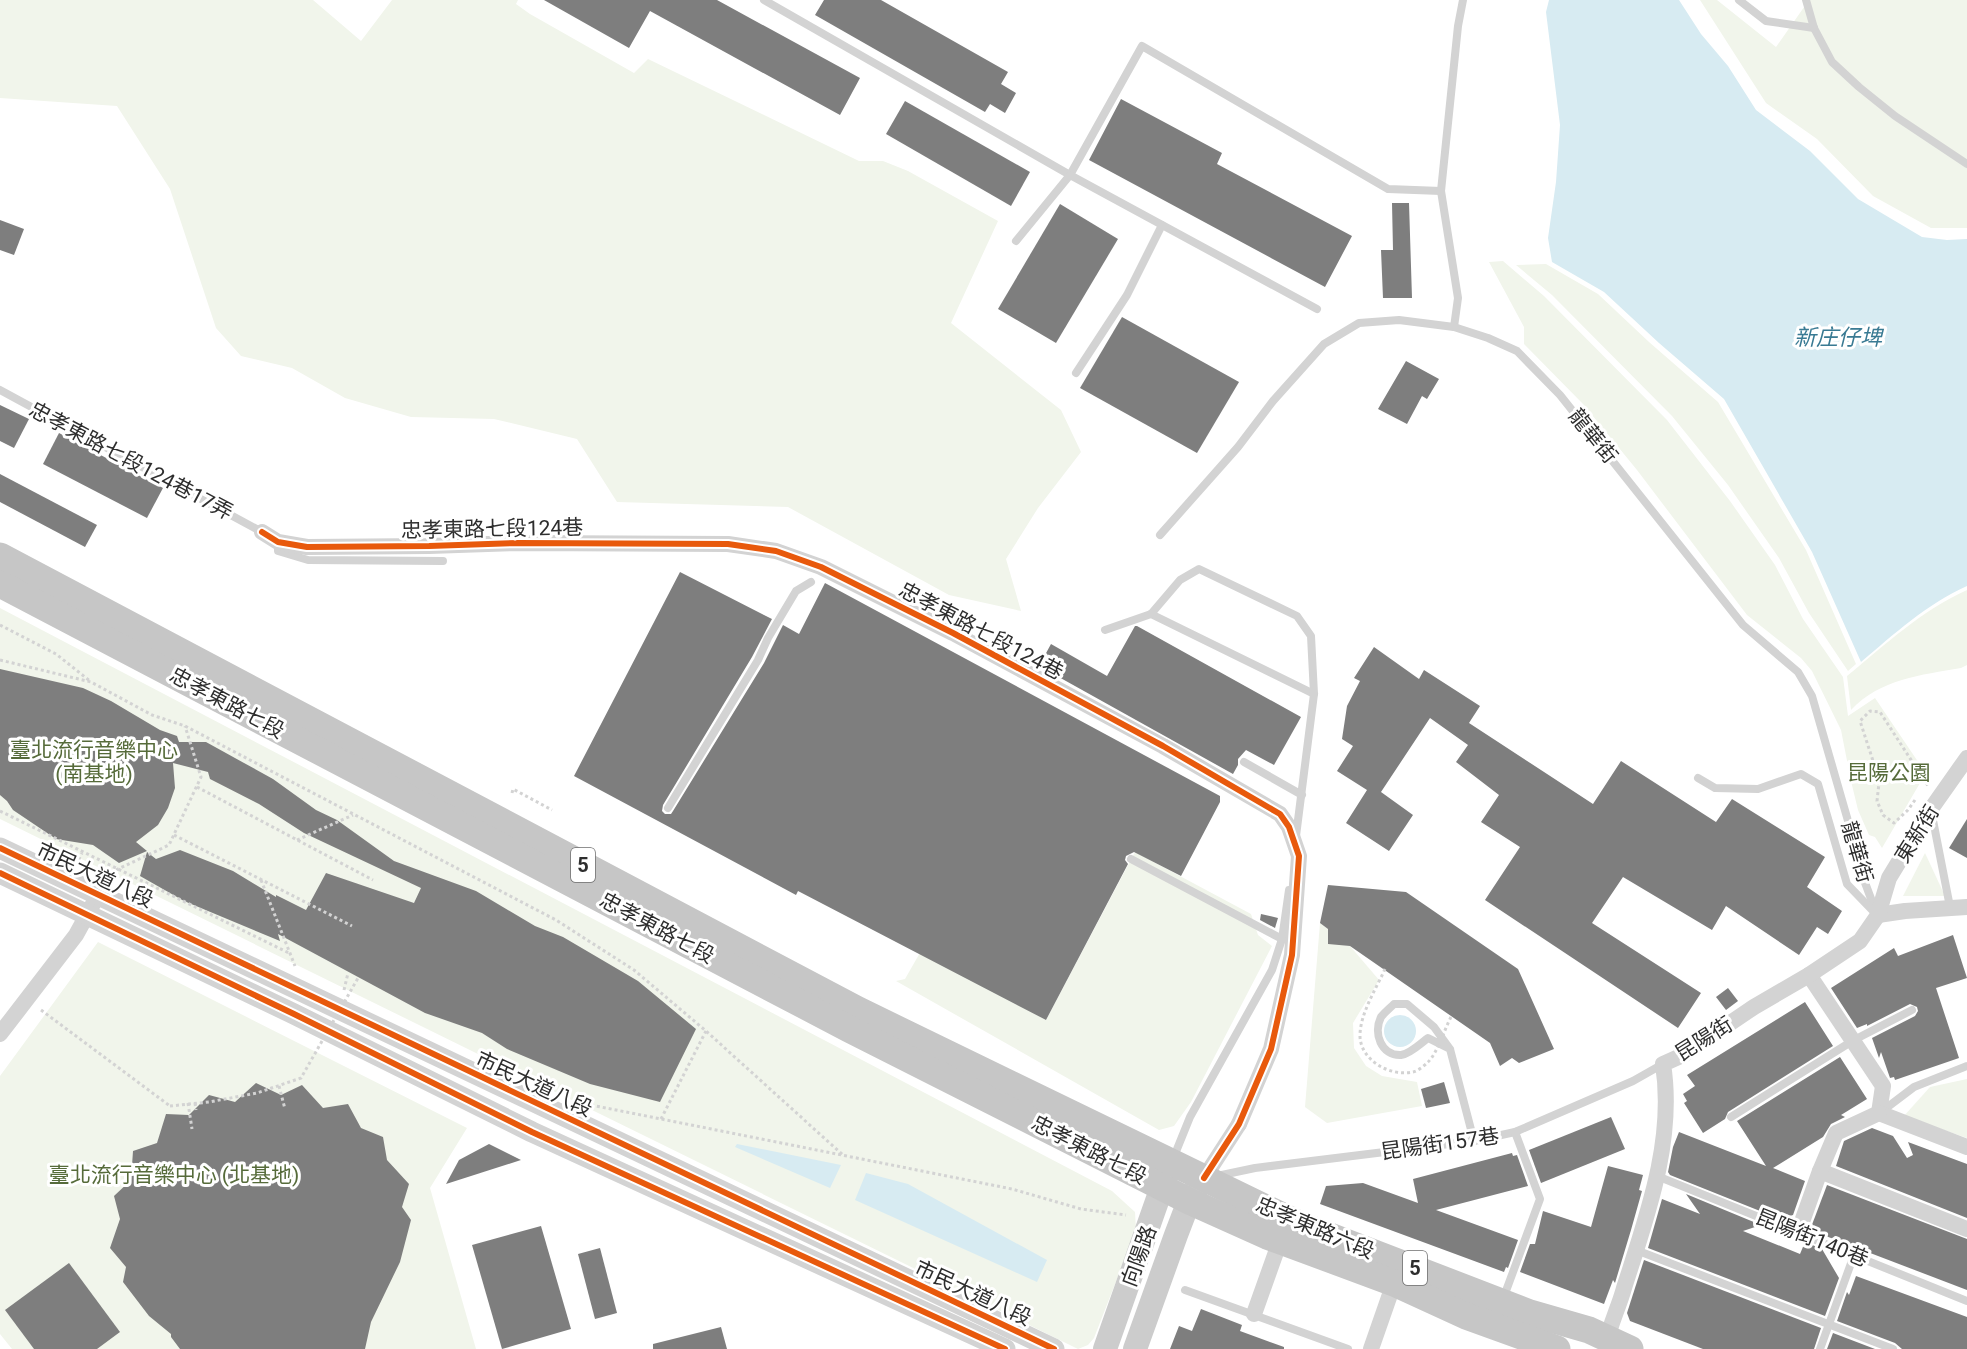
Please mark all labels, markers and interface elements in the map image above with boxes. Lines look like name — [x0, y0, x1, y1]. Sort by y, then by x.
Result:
water label: 新庄仔埤 — [1794, 325, 1885, 350]
street label: 忠孝東路七段124巷17弄 — [25, 397, 237, 525]
street label: 龍華街 — [1564, 404, 1622, 468]
street label: 忠孝東路七段124巷 — [401, 515, 583, 543]
street label: 忠孝東路七段124巷 — [895, 578, 1067, 684]
street label: 忠孝東路七段 — [166, 663, 288, 743]
park label: 臺北流行音樂中心 (南基地) — [10, 738, 178, 786]
park label: 昆陽公園 — [1847, 761, 1931, 785]
street label: 東新街 — [1890, 801, 1944, 867]
street label: 龍華街 — [1837, 818, 1877, 886]
street label: 市民大道八段 — [33, 837, 157, 913]
road number: 5 — [571, 848, 595, 882]
street label: 忠孝東路七段 — [596, 888, 718, 968]
street label: 昆陽街 — [1671, 1012, 1737, 1066]
street label: 市民大道八段 — [472, 1046, 596, 1122]
street label: 忠孝東路七段 — [1027, 1111, 1151, 1189]
street label: 昆陽街157巷 — [1379, 1124, 1501, 1164]
park label: 臺北流行音樂中心 (北基地) — [49, 1163, 299, 1187]
street label: 忠孝東路六段 — [1252, 1192, 1378, 1264]
street label: 昆陽街140巷 — [1752, 1205, 1872, 1271]
street label: 向陽路 — [1117, 1222, 1161, 1290]
road number: 5 — [1403, 1251, 1427, 1285]
street label: 市民大道八段 — [911, 1255, 1035, 1331]

